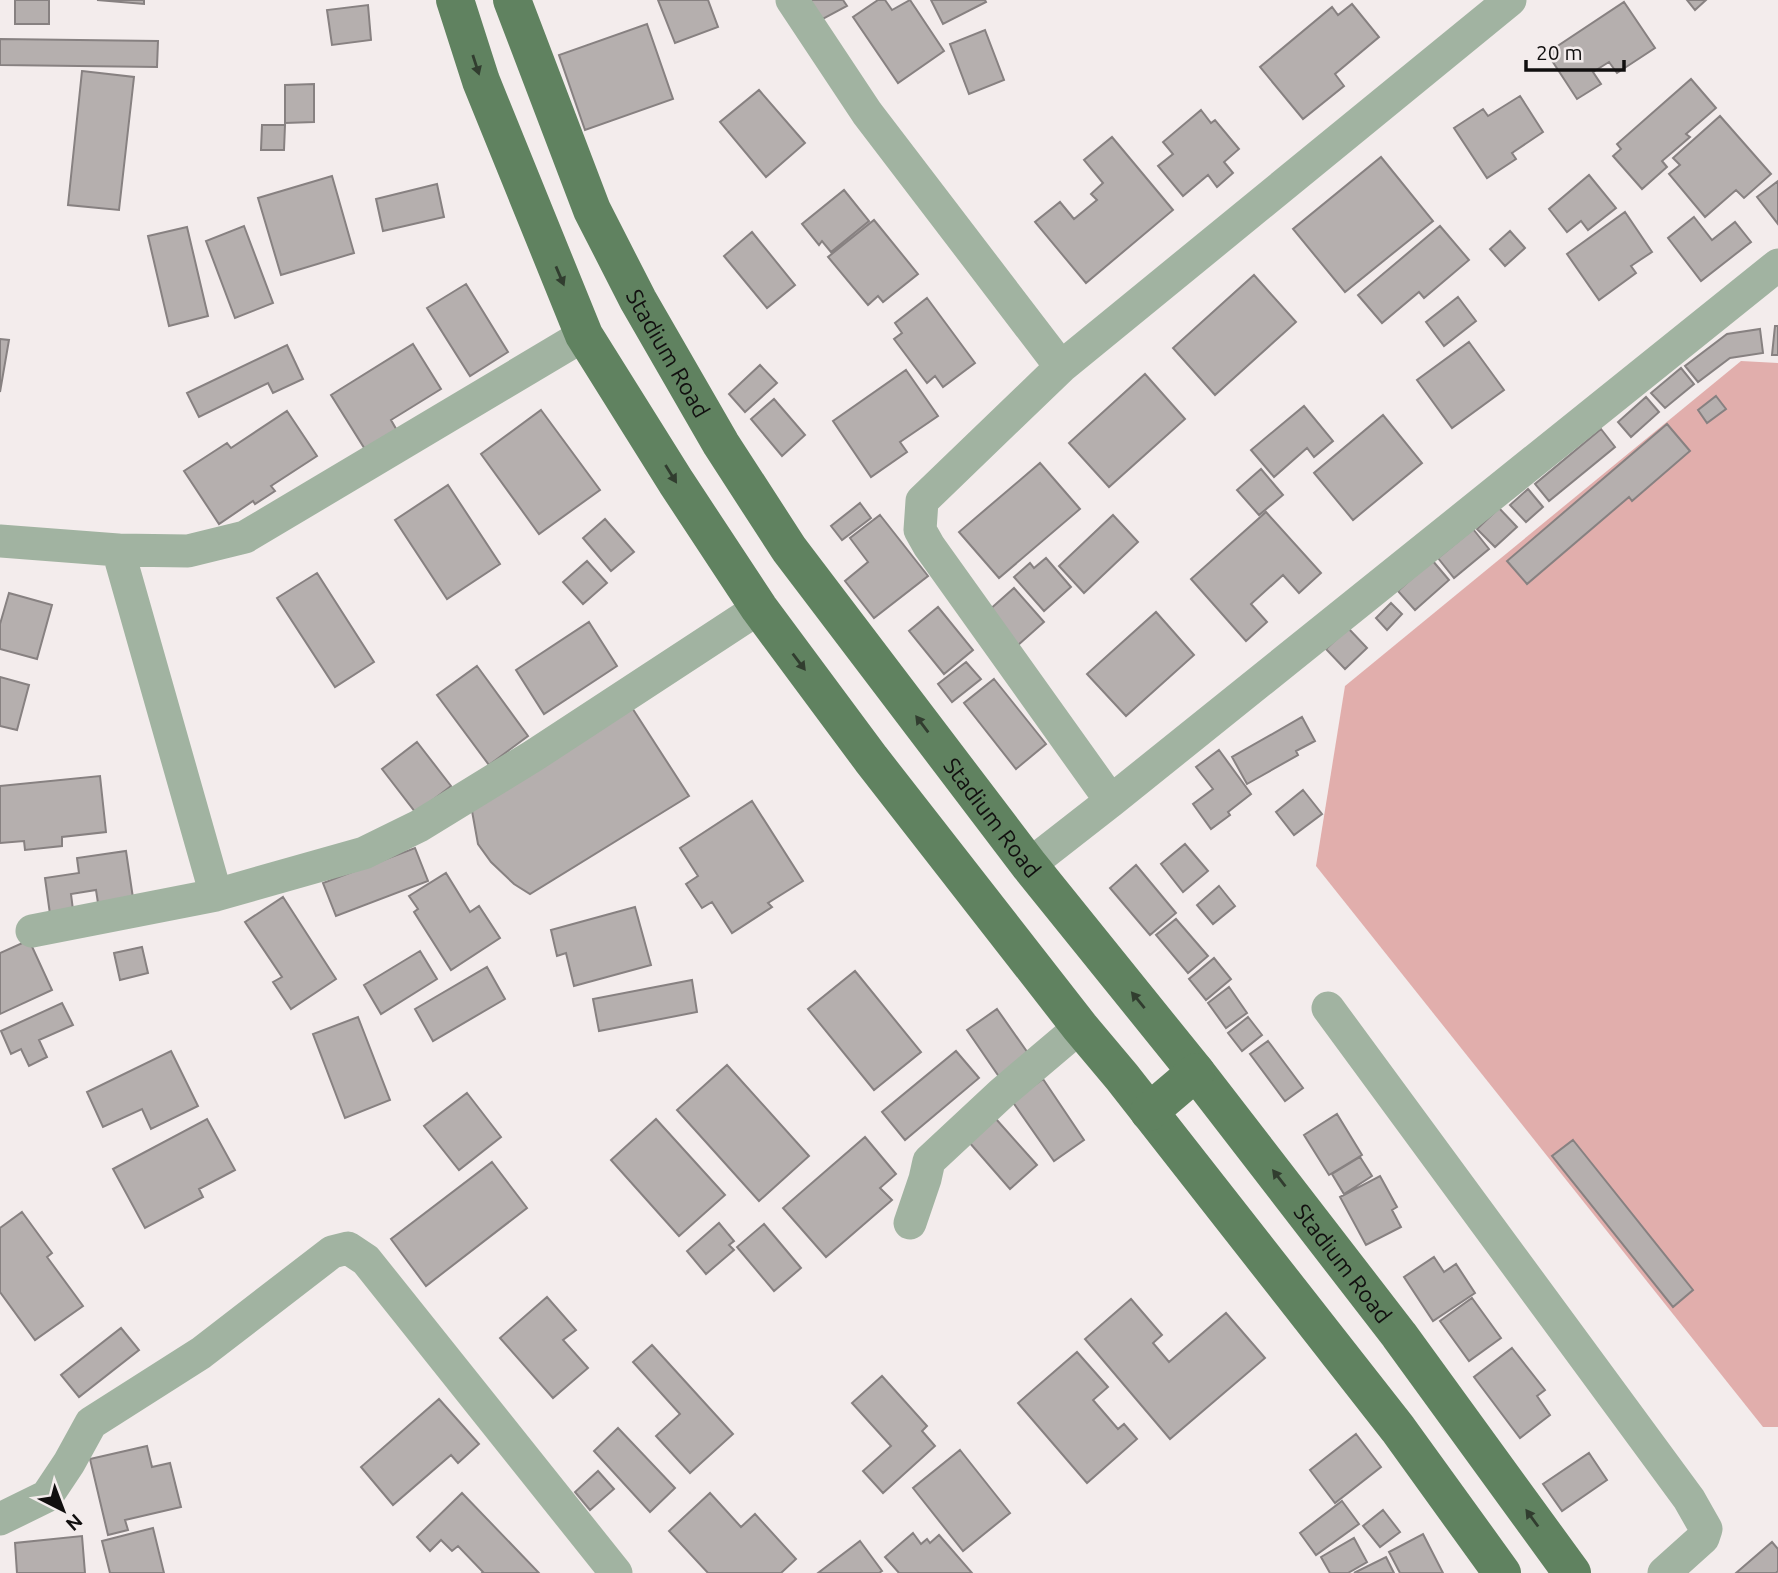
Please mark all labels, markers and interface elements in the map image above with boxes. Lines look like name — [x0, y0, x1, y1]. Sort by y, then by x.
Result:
scale bar — [1526, 28, 1624, 72]
text: 20 m — [1536, 40, 1583, 64]
one-way arrow — [471, 55, 482, 76]
one-way arrow — [555, 266, 566, 287]
street label: Stadium Road — [622, 285, 715, 421]
one-way arrow — [665, 464, 678, 484]
one-way arrow — [792, 653, 806, 671]
one-way arrow — [915, 715, 929, 734]
street label: Stadium Road — [939, 753, 1046, 882]
one-way arrow — [1130, 991, 1145, 1009]
one-way arrow — [1271, 1170, 1286, 1188]
street label: Stadium Road — [1290, 1199, 1397, 1327]
north arrow — [28, 1475, 98, 1545]
one-way arrow — [1525, 1509, 1539, 1527]
text: N — [62, 1510, 87, 1536]

